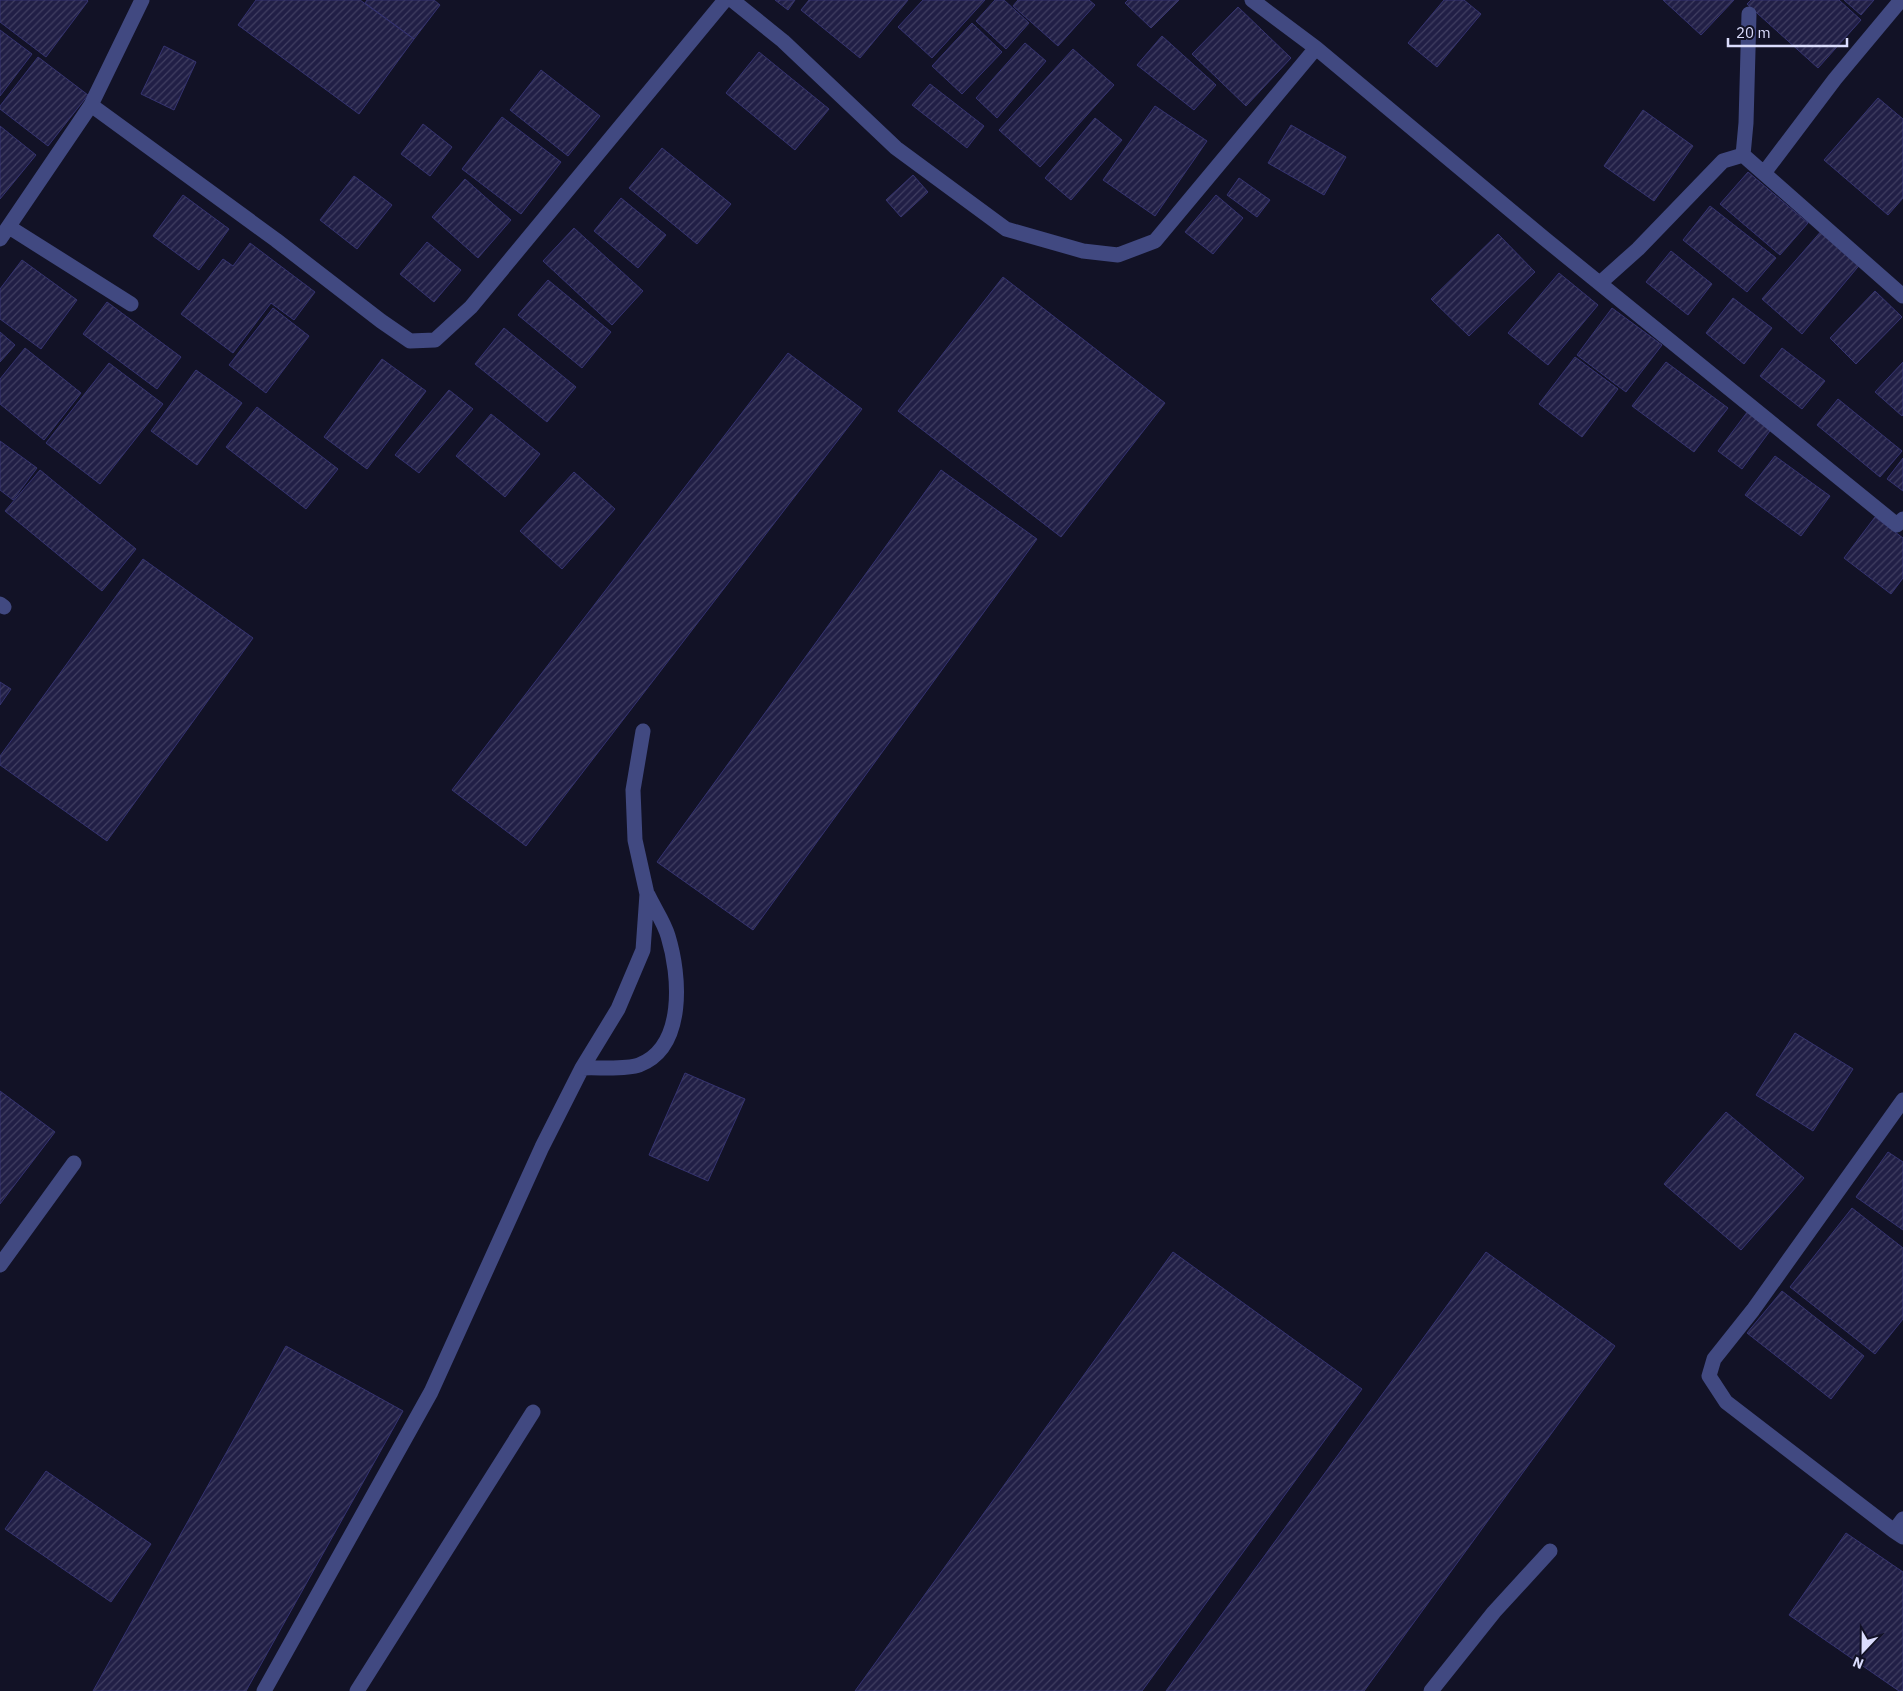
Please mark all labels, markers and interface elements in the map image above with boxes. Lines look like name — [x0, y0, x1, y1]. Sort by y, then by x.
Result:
scale bar — [1728, 15, 1847, 47]
text: 20 m — [1736, 23, 1771, 42]
north arrow — [1838, 1626, 1888, 1676]
text: N — [1850, 1653, 1866, 1673]

